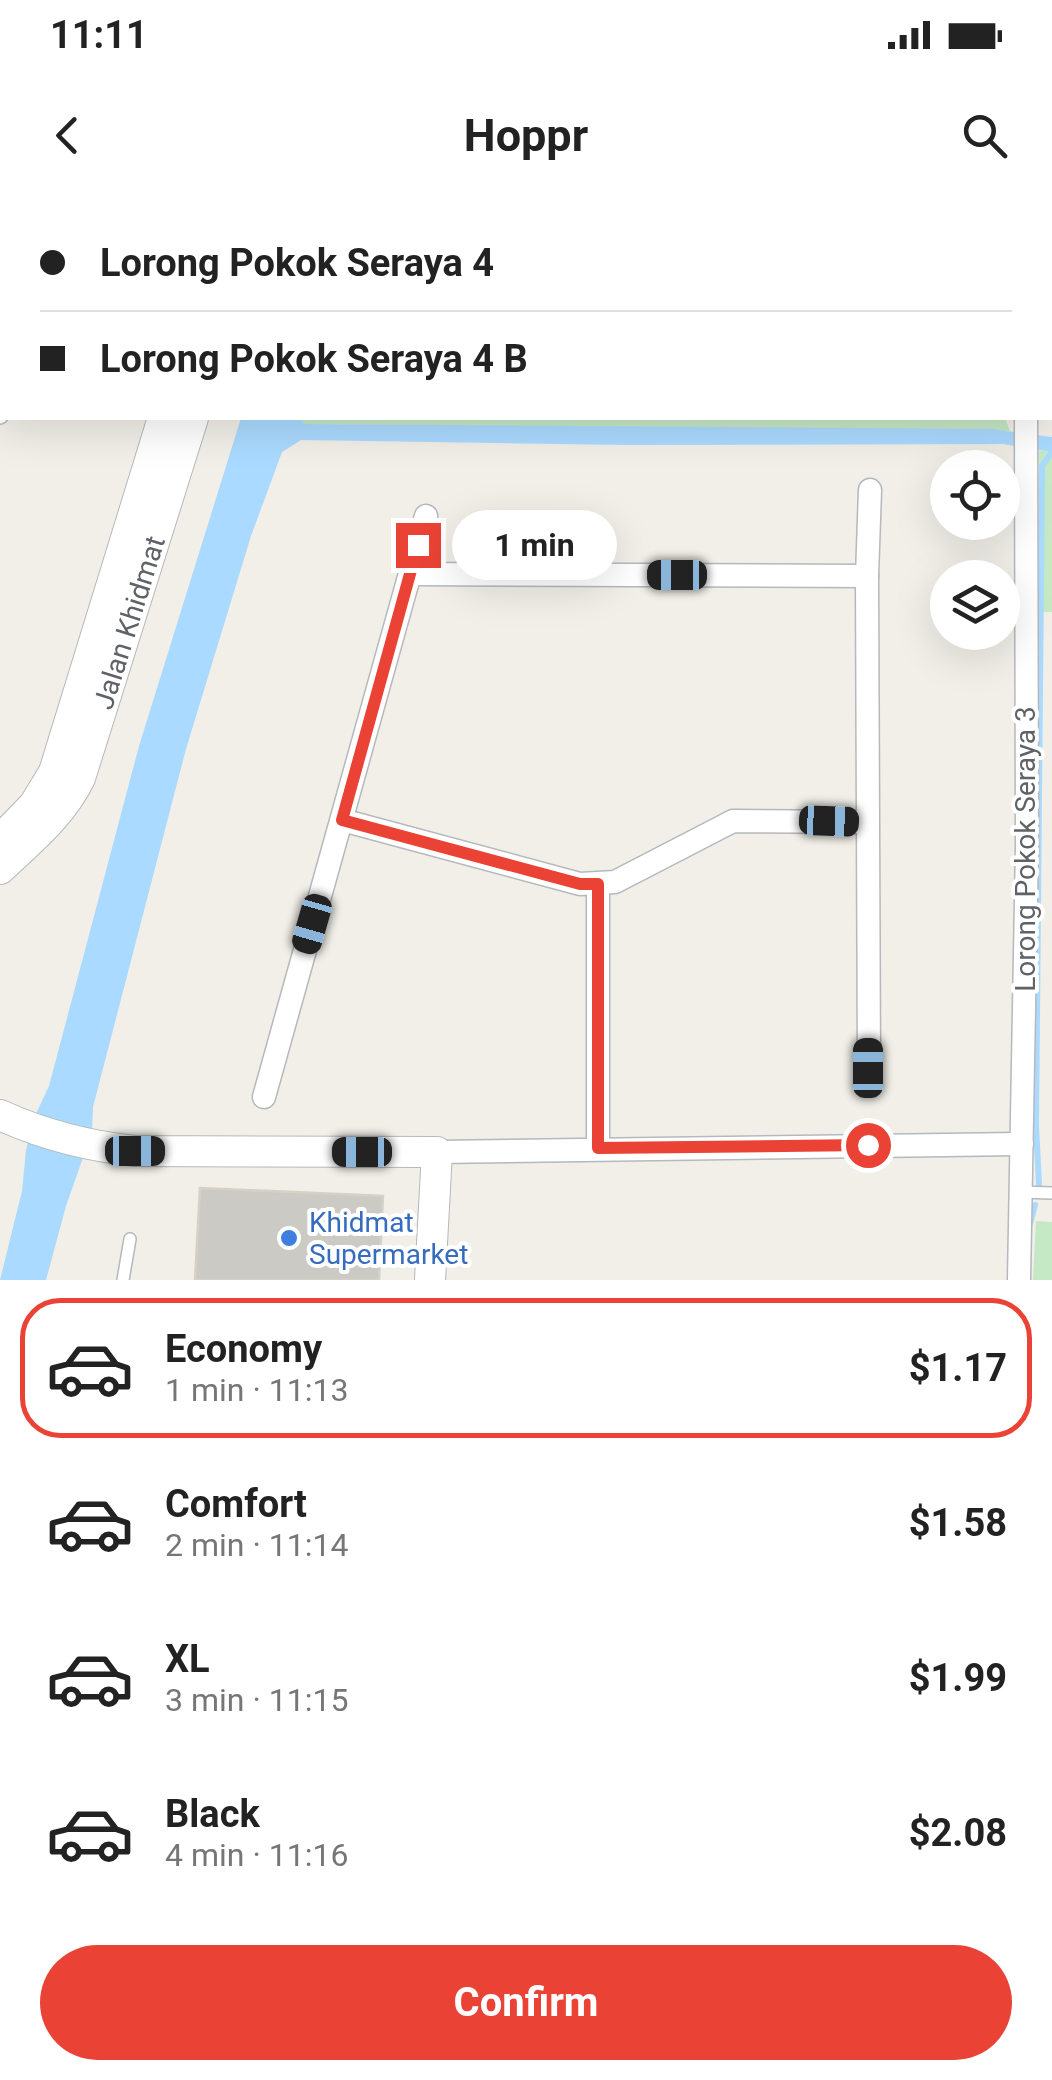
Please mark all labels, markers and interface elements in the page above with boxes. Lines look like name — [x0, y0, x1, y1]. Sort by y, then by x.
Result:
text: 11:11 — [50, 13, 148, 57]
icon: back — [40, 108, 95, 163]
icon: search — [957, 108, 1012, 163]
text: Hoppr — [464, 109, 588, 162]
text: Lorong Pokok Seraya 4 — [100, 241, 494, 285]
text: Lorong Pokok Seraya 4 B — [100, 337, 528, 381]
map controls — [930, 450, 1020, 650]
button: locate — [930, 450, 1020, 540]
callout: 1 min — [453, 510, 618, 580]
route end — [396, 523, 441, 568]
text: 1 min — [494, 526, 575, 564]
street label: Jalan Khidmat — [86, 532, 171, 713]
car — [647, 560, 707, 590]
button: layers — [930, 560, 1020, 650]
street label: Lorong Pokok Seraya 3 — [1009, 706, 1042, 992]
car — [798, 805, 860, 837]
car — [289, 891, 335, 957]
car — [853, 1038, 883, 1098]
route start — [846, 1123, 891, 1168]
car — [105, 1136, 165, 1166]
car — [332, 1137, 392, 1167]
place label: Khidmat Supermarket — [309, 1206, 468, 1271]
marker: Khidmat Supermarket — [278, 1227, 300, 1249]
icon: car — [45, 1323, 135, 1413]
text: Economy — [165, 1327, 322, 1371]
text: $1.17 — [909, 1346, 1007, 1390]
text: 1 min · 11:13 — [165, 1371, 348, 1409]
icon: car — [45, 1478, 135, 1568]
text: Comfort — [165, 1482, 307, 1526]
text: $1.58 — [909, 1501, 1007, 1545]
text: 2 min · 11:14 — [165, 1526, 348, 1564]
icon: car — [45, 1633, 135, 1723]
text: XL — [165, 1637, 210, 1681]
text: $1.99 — [909, 1656, 1007, 1700]
text: 3 min · 11:15 — [165, 1681, 348, 1719]
icon: car — [45, 1788, 135, 1878]
text: Black — [165, 1792, 260, 1836]
text: $2.08 — [909, 1811, 1007, 1855]
text: 4 min · 11:16 — [165, 1836, 348, 1874]
button: Confirm — [40, 1945, 1012, 2060]

